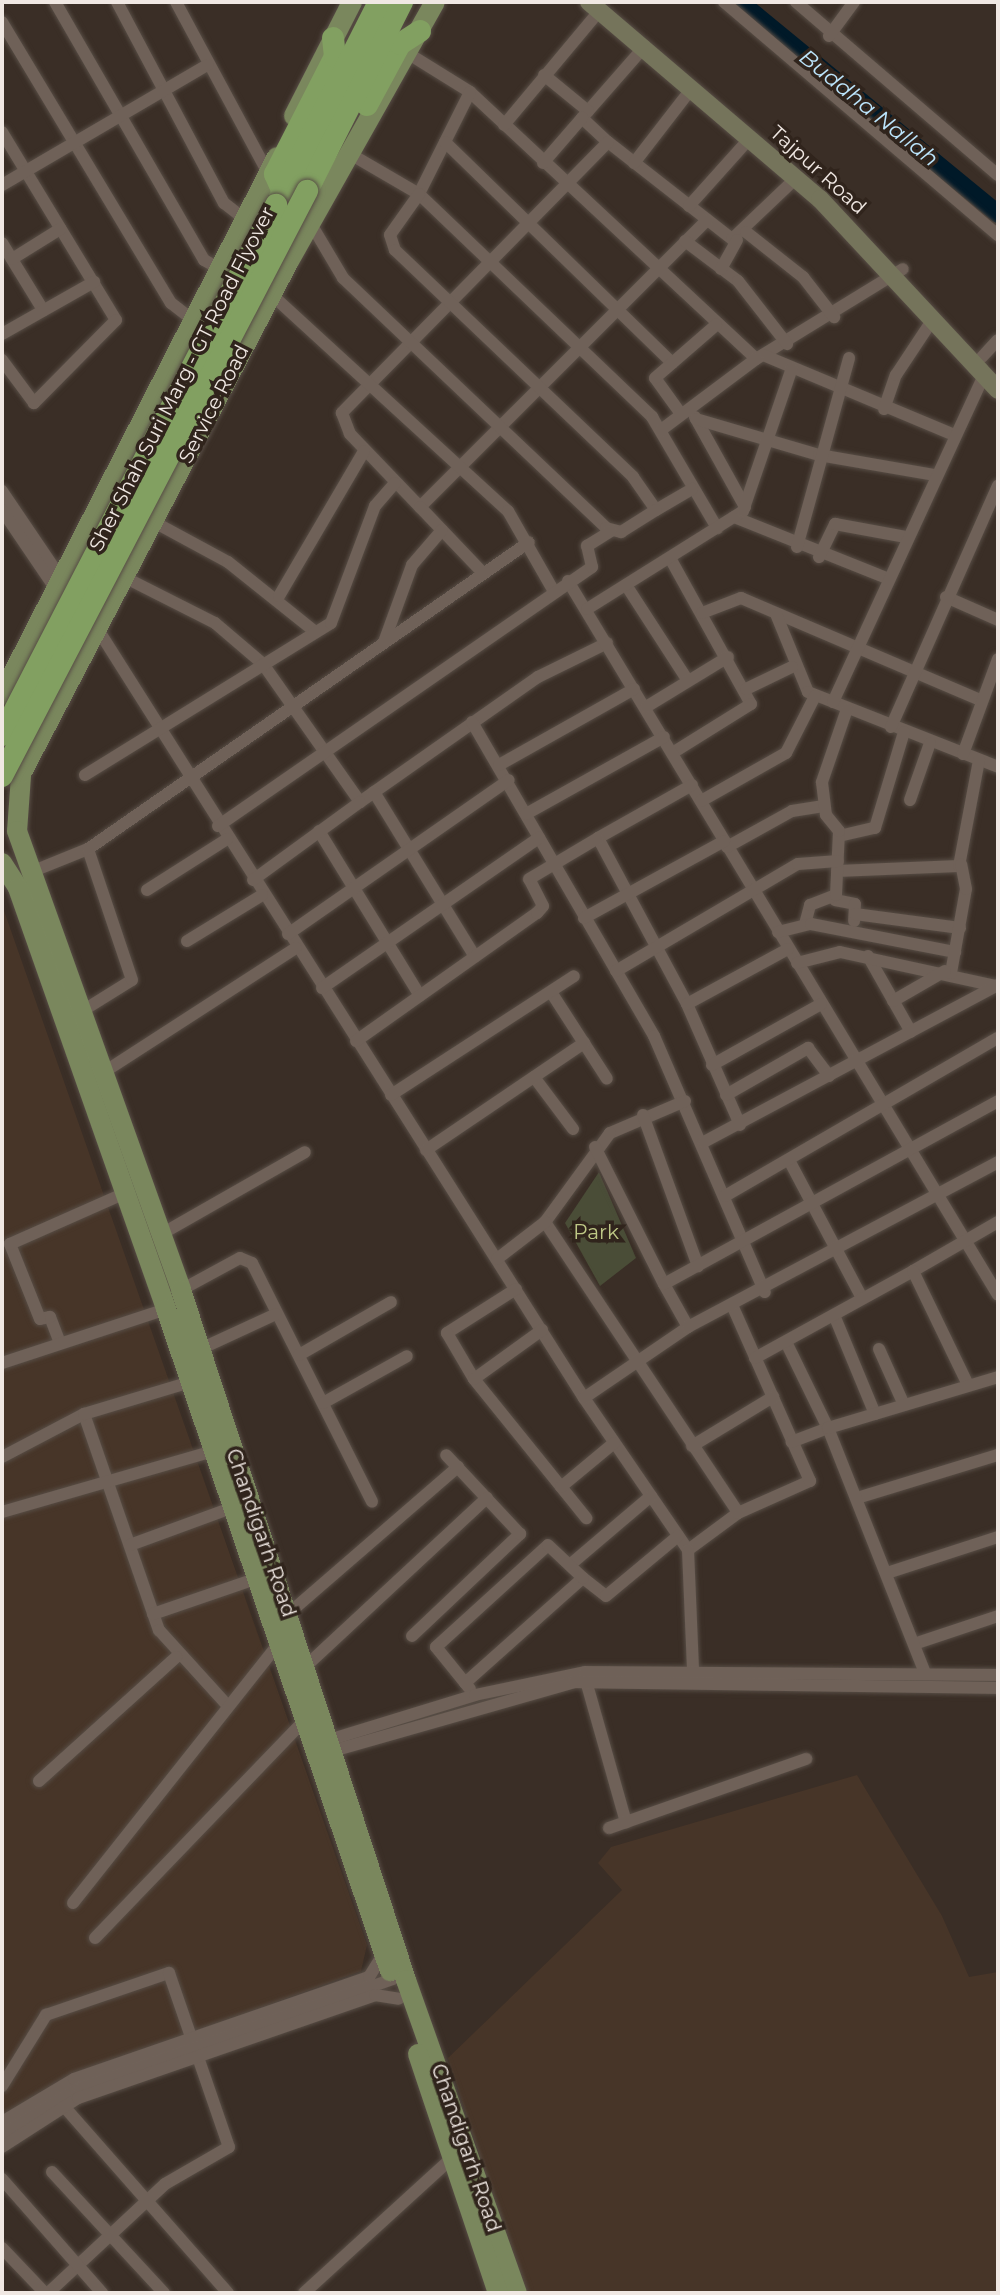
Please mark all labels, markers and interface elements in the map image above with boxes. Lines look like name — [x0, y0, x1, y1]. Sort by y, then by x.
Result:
water label: Buddha Nallah — [794, 44, 944, 172]
street label: Tajpur Road — [765, 121, 871, 219]
street label: Sher Shah Suri Marg - GT Road Flyover — [84, 203, 280, 555]
street label: Service Road — [174, 341, 254, 467]
park label: Park — [573, 1220, 619, 1244]
street label: Chandigarh Road — [221, 1446, 301, 1620]
street label: Chandigarh Road — [426, 2061, 506, 2235]

